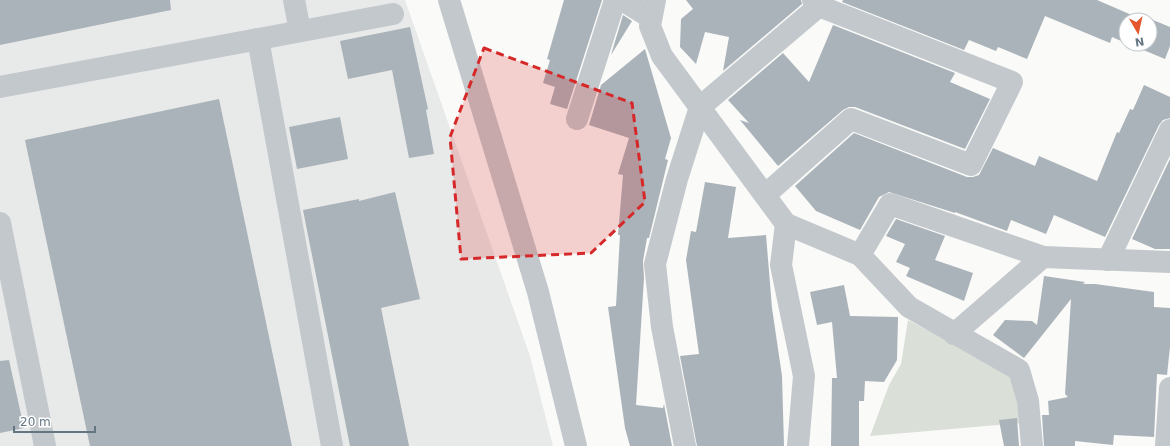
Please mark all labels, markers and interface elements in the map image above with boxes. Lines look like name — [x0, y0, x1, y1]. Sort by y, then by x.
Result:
north arrow — [1118, 12, 1158, 52]
text: N — [1134, 34, 1145, 49]
scale bar — [14, 408, 95, 434]
text: 20 m — [20, 415, 51, 429]

